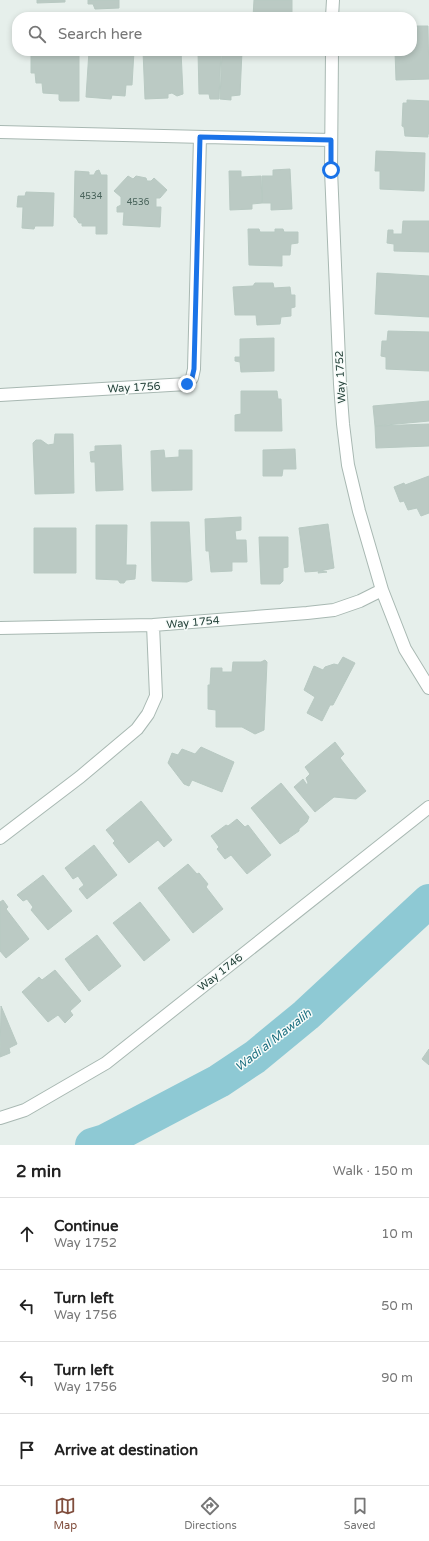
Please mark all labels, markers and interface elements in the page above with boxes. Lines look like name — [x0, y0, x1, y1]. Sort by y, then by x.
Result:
search box — [12, 12, 417, 56]
icon: search — [26, 23, 48, 45]
text: Search here — [58, 25, 142, 43]
route start — [322, 161, 340, 179]
house number: 4534 — [80, 191, 103, 202]
house number: 4536 — [127, 197, 150, 208]
street label: Way 1752 — [333, 350, 348, 404]
route end — [178, 375, 196, 393]
street label: Way 1756 — [107, 380, 161, 395]
street label: Way 1754 — [166, 614, 220, 631]
street label: Way 1746 — [195, 951, 245, 994]
water label: Wadi al Mawalih — [232, 1006, 314, 1074]
text: 2 min — [16, 1161, 61, 1182]
text: Walk · 150 m — [333, 1163, 413, 1179]
text: Continue — [54, 1217, 118, 1235]
icon: ahead — [16, 1223, 38, 1245]
text: 10 m — [381, 1226, 413, 1242]
text: Way 1752 — [54, 1235, 117, 1251]
text: Turn left — [54, 1289, 114, 1307]
icon: left — [16, 1295, 38, 1317]
text: 50 m — [381, 1298, 413, 1314]
text: Way 1756 — [54, 1307, 117, 1323]
text: Turn left — [54, 1361, 114, 1379]
icon: left — [16, 1367, 38, 1389]
text: 90 m — [381, 1370, 413, 1386]
text: Way 1756 — [54, 1379, 117, 1395]
icon: arrive — [16, 1439, 38, 1461]
text: Arrive at destination — [54, 1441, 198, 1459]
tab: Map — [53, 1495, 77, 1532]
tab: Directions — [184, 1495, 237, 1532]
tab: Saved — [344, 1495, 376, 1532]

